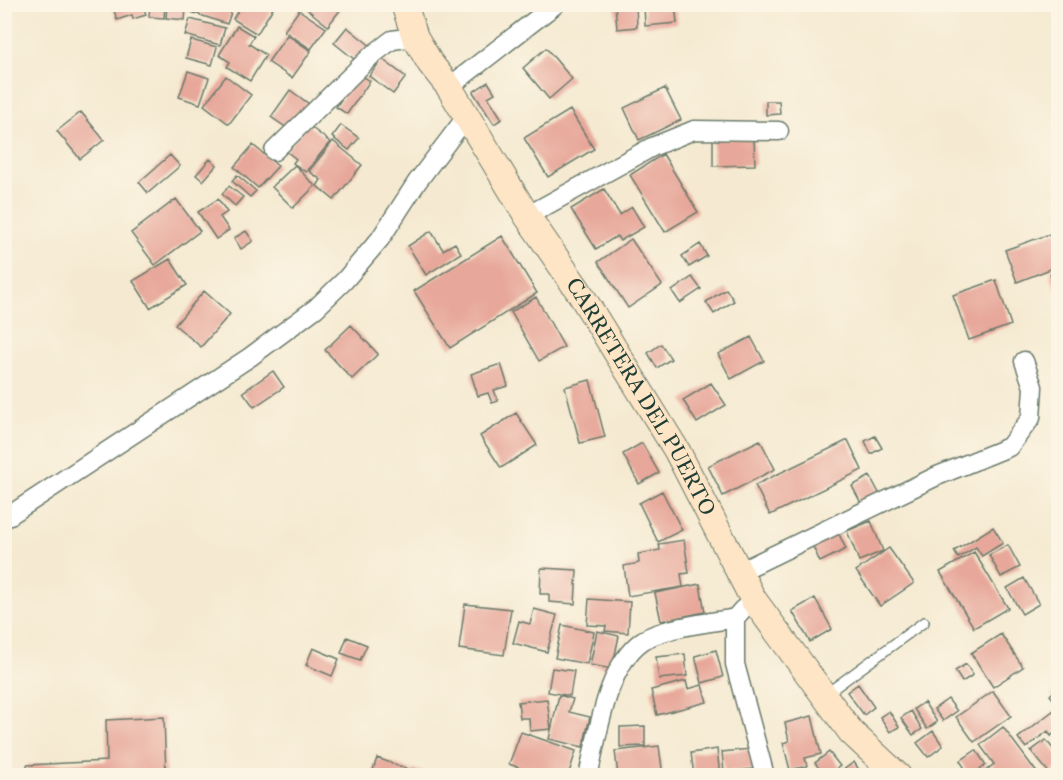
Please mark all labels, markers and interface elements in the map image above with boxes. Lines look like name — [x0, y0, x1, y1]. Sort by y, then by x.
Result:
street label: CARRETERA DEL PUERTO — [561, 273, 720, 520]

